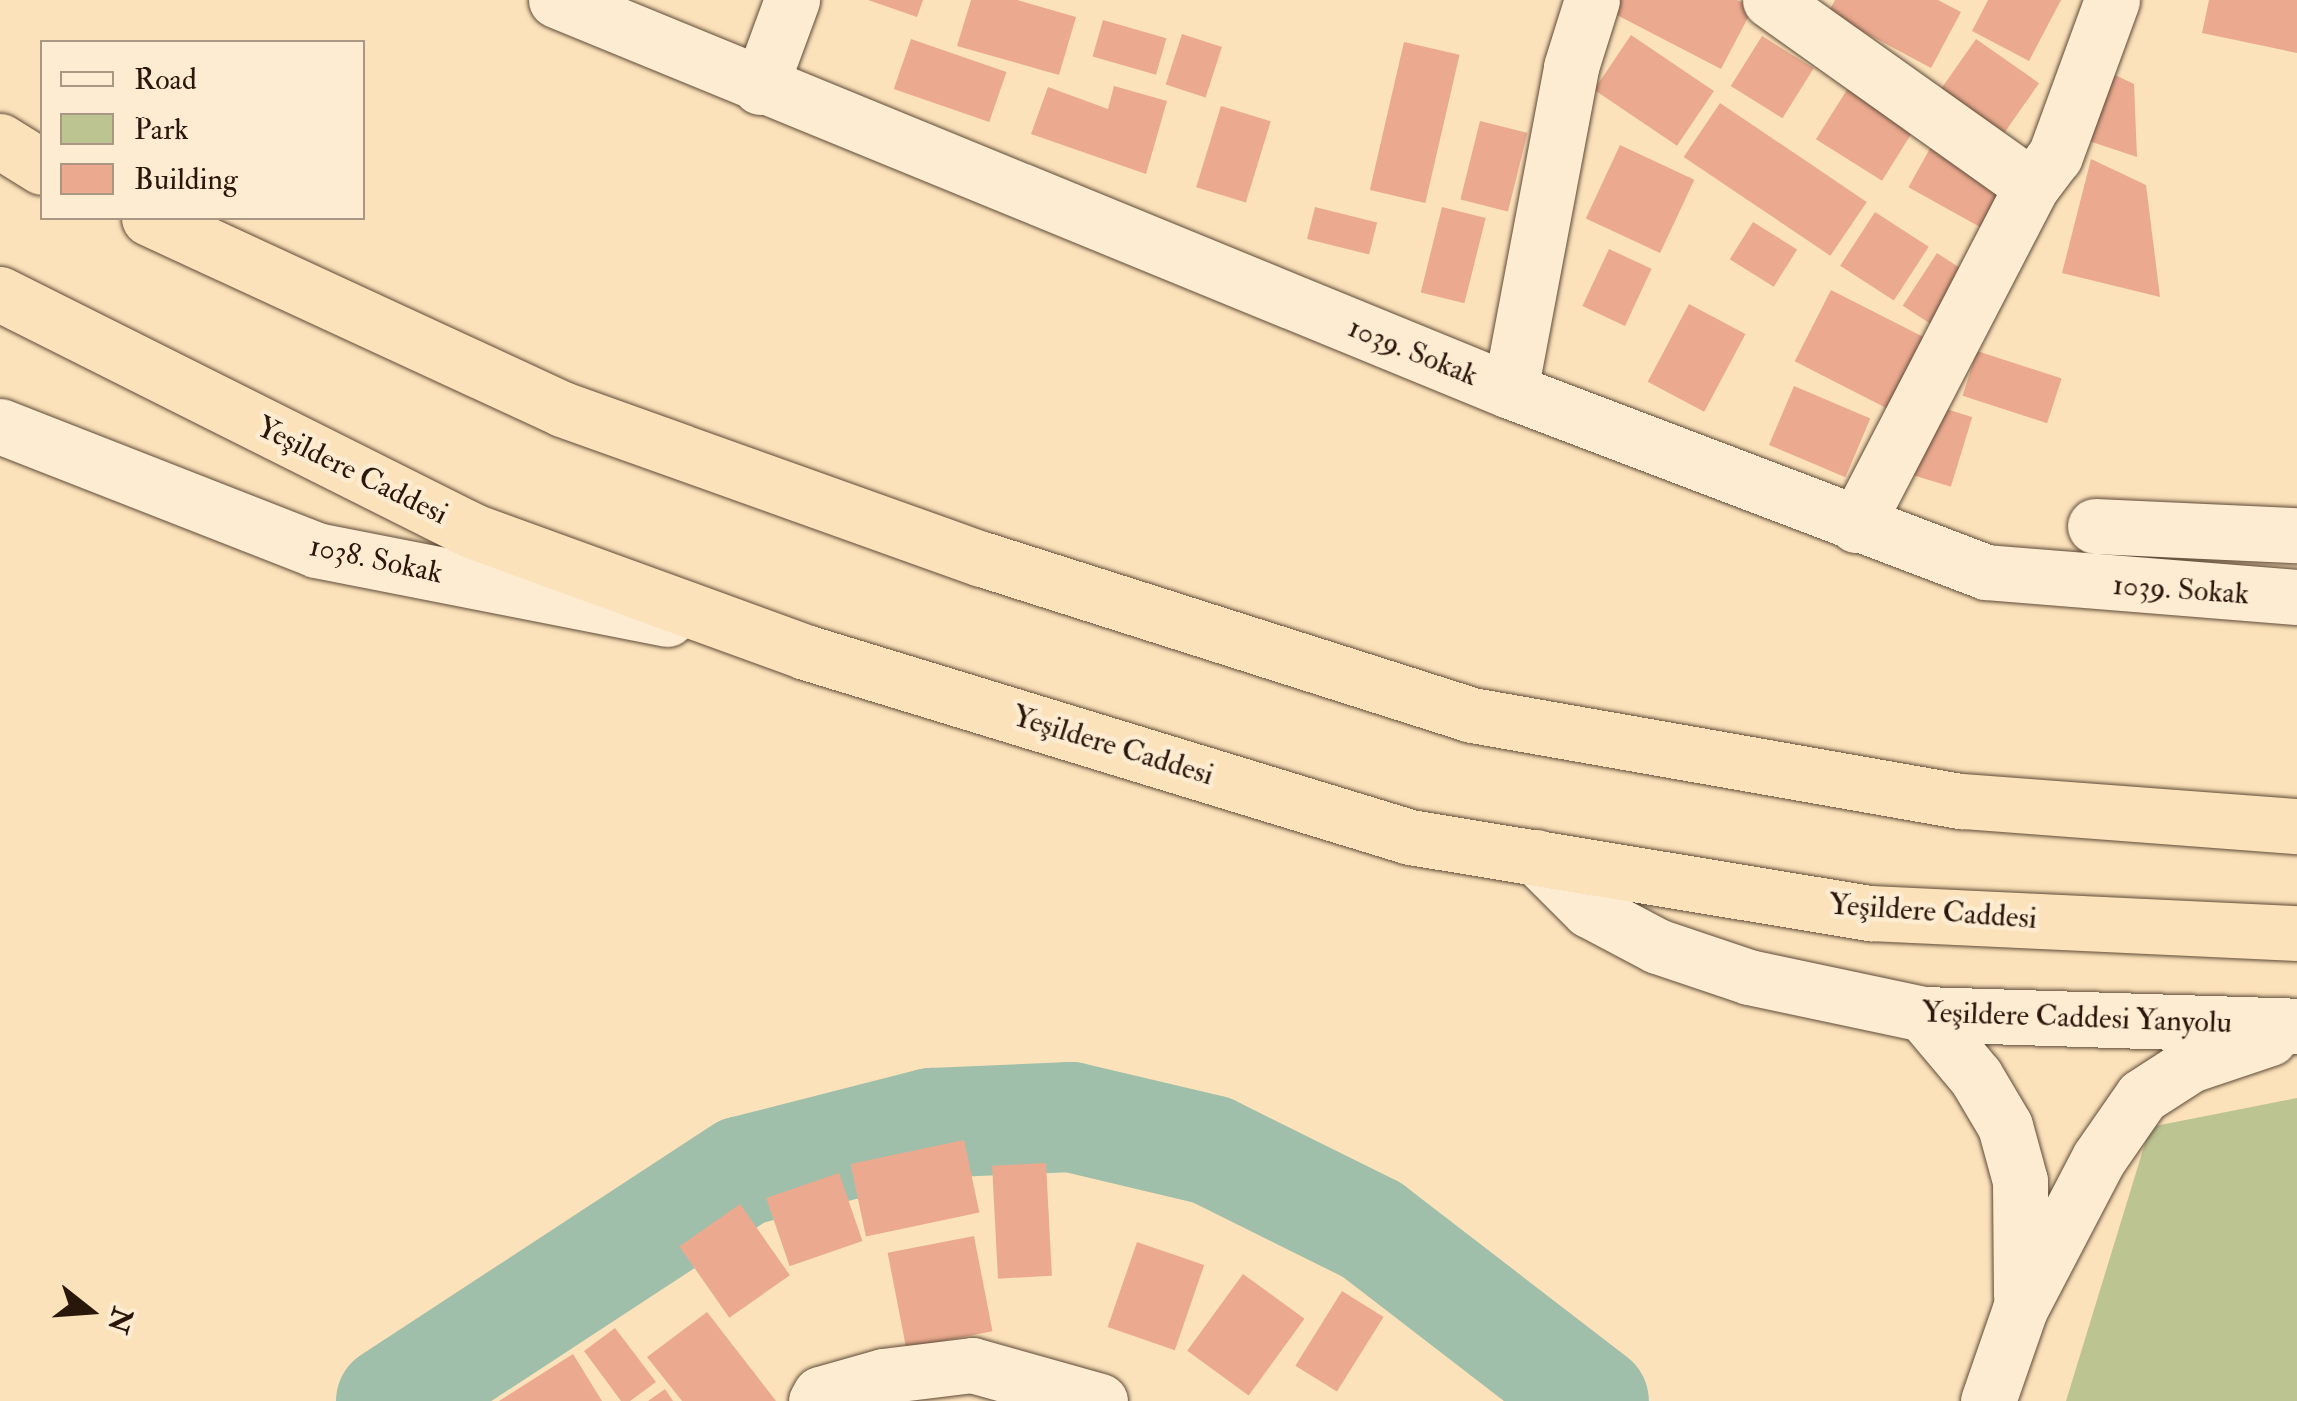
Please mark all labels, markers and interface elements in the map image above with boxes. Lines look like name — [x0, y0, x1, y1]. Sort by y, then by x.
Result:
legend — [40, 40, 365, 220]
text: Road — [134, 61, 197, 98]
text: Park — [134, 111, 189, 148]
text: Building — [134, 161, 238, 198]
street label: 1039. Sokak — [1343, 310, 1483, 394]
street label: Yeşildere Caddesi — [251, 409, 453, 533]
street label: 1038. Sokak — [306, 528, 446, 592]
street label: 1039. Sokak — [2112, 567, 2250, 613]
street label: Yeşildere Caddesi — [1008, 698, 1218, 794]
street label: Yeşildere Caddesi — [1828, 887, 2038, 937]
street label: Yeşildere Caddesi Yanyolu — [1921, 995, 2233, 1041]
north arrow — [40, 1261, 140, 1361]
text: N — [99, 1303, 140, 1337]

